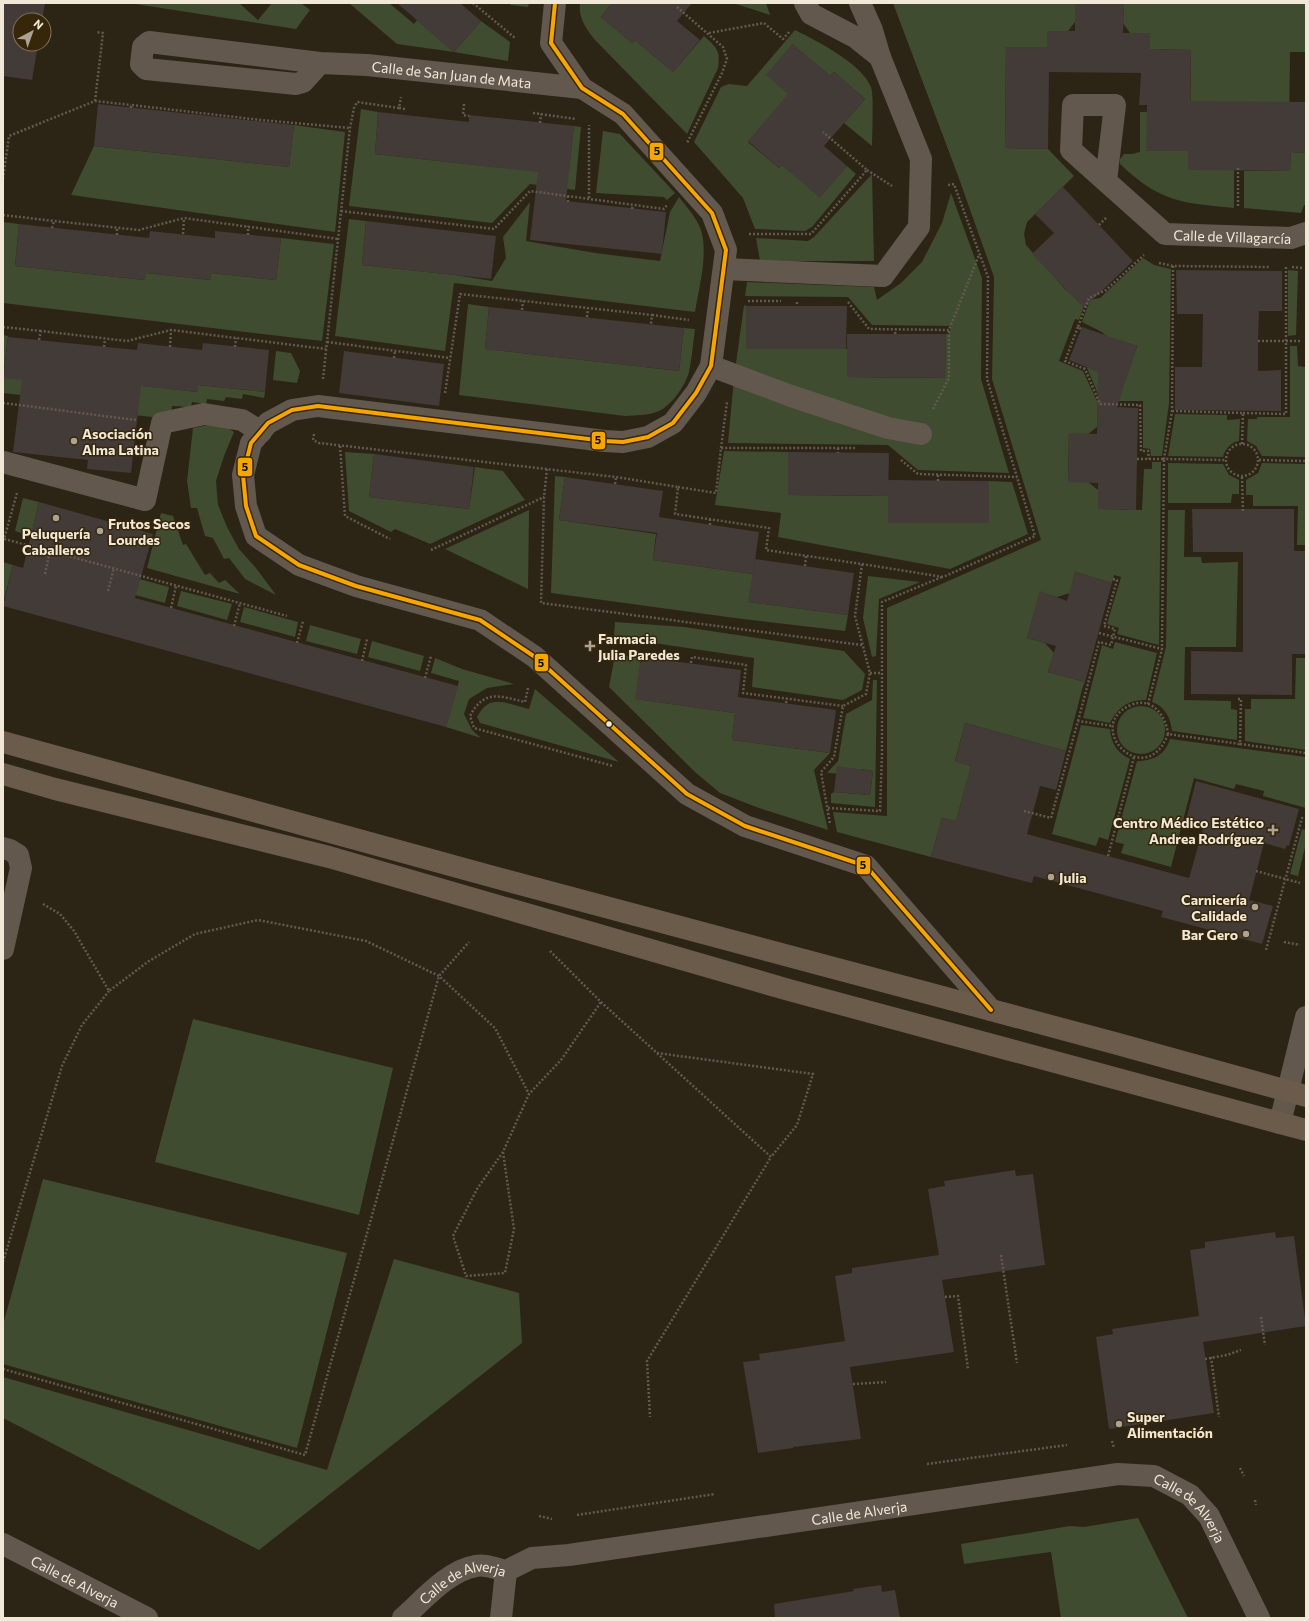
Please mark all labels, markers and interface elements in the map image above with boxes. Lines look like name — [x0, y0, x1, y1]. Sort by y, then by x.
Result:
north arrow — [12, 12, 52, 52]
text: N — [32, 16, 46, 32]
street label: Calle de San Juan de Mata — [371, 57, 532, 91]
line badge: 5 — [649, 142, 664, 161]
text: 5 — [654, 144, 660, 157]
street label: Calle de Villagarcía — [1173, 226, 1292, 247]
place label: Asociación Alma Latina — [82, 425, 159, 458]
line badge: 5 — [591, 431, 606, 450]
text: 5 — [595, 433, 601, 446]
marker: Asociación Alma Latina — [69, 436, 79, 446]
line badge: 5 — [237, 457, 253, 477]
text: 5 — [242, 460, 248, 473]
marker: Peluquería Caballeros — [51, 513, 61, 523]
place label: Frutos Secos Lourdes — [108, 515, 191, 548]
place label: Peluquería Caballeros — [22, 525, 90, 558]
marker: Frutos Secos Lourdes — [95, 526, 105, 536]
place label: Farmacia Julia Paredes — [598, 630, 680, 663]
marker: Farmacia Julia Paredes — [585, 641, 595, 651]
line badge: 5 — [534, 653, 549, 672]
text: 5 — [538, 656, 544, 669]
unlabelled marker — [604, 719, 614, 729]
place label: Centro Médico Estético Andrea Rodríguez — [1113, 814, 1264, 847]
marker: Centro Médico Estético Andrea Rodríguez — [1267, 824, 1279, 836]
line badge: 5 — [856, 856, 871, 875]
text: 5 — [860, 858, 866, 871]
place label: Julia — [1059, 869, 1087, 886]
marker: Julia — [1046, 872, 1056, 882]
place label: Carnicería Calidade — [1181, 891, 1247, 924]
marker: Carnicería Calidade — [1250, 902, 1260, 912]
place label: Bar Gero — [1181, 926, 1238, 943]
marker: Bar Gero — [1241, 929, 1251, 939]
place label: Super Alimentación — [1127, 1408, 1213, 1441]
marker: Super Alimentación — [1114, 1419, 1124, 1429]
street label: Calle de Alverja — [1151, 1469, 1229, 1545]
street label: Calle de Alverja — [810, 1497, 908, 1528]
street label: Calle de Alverja — [28, 1551, 122, 1611]
street label: Calle de Alverja — [415, 1557, 508, 1607]

